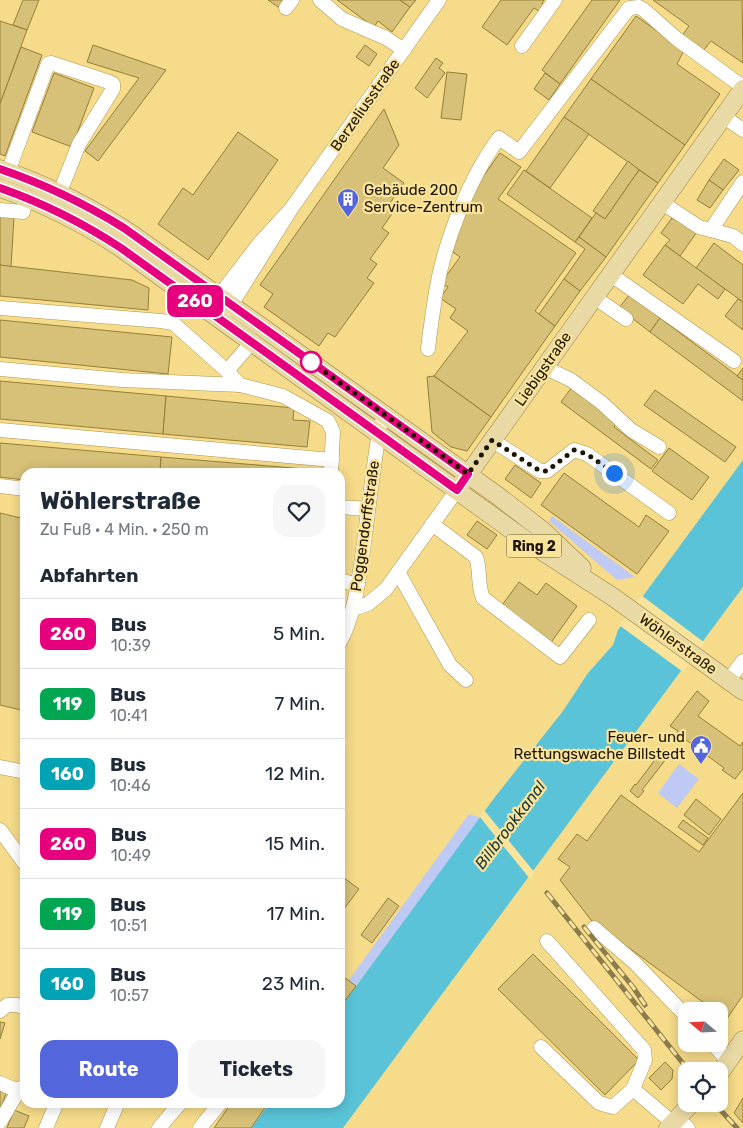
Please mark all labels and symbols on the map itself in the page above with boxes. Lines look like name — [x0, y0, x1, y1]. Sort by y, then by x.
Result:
street label: Berzeliusstraße — [326, 55, 404, 155]
place label: Gebäude 200 Service-Zentrum — [364, 181, 483, 216]
building icon: Gebäude 200 Service-Zentrum — [336, 187, 360, 218]
line badge: 260 — [166, 285, 224, 317]
street label: Liebigstraße — [511, 328, 575, 410]
unlabelled marker — [300, 351, 322, 373]
street label: Poggendorffstraße — [347, 460, 383, 592]
your location — [602, 461, 627, 486]
road number: Ring 2 — [506, 534, 562, 558]
street label: Wöhlerstraße — [636, 610, 720, 678]
place label: Feuer- und Rettungswache Billstedt — [513, 728, 685, 763]
public building icon: Feuer- und Rettungswache Billstedt — [689, 734, 713, 765]
water label: Billbrookkanal — [471, 776, 550, 873]
north arrow — [678, 1002, 728, 1052]

